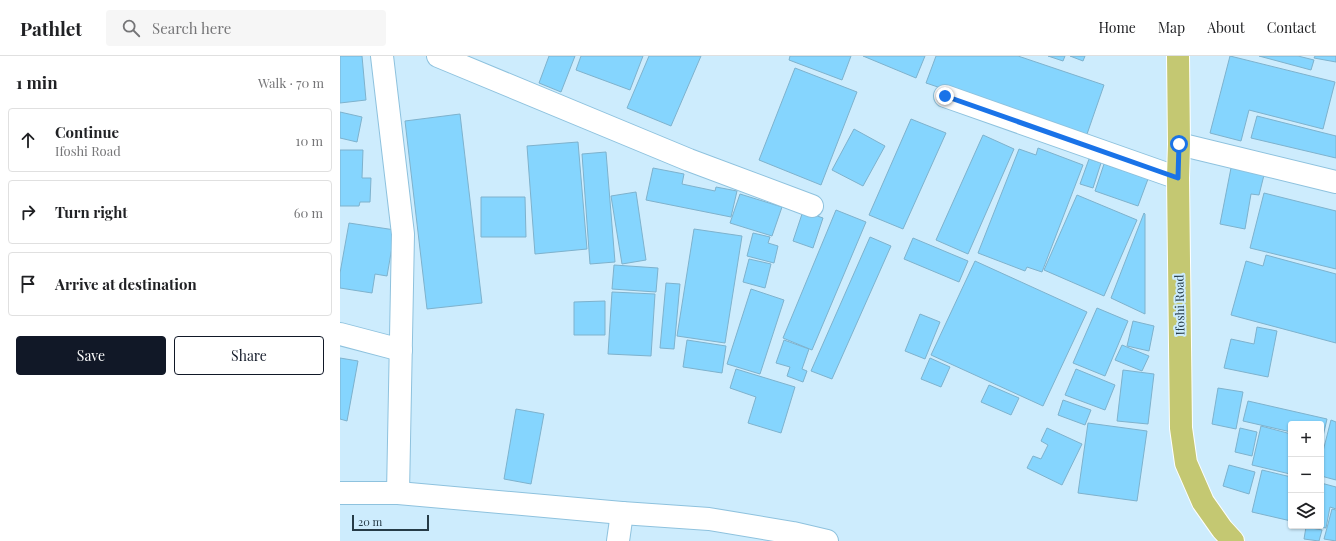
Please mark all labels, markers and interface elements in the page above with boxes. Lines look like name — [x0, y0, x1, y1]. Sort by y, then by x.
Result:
search box — [106, 10, 386, 46]
text: Pathlet — [20, 15, 82, 41]
icon: search — [120, 17, 142, 39]
text: Search here — [152, 18, 231, 38]
text: Home — [1098, 18, 1136, 37]
text: Map — [1158, 18, 1185, 37]
text: About — [1207, 18, 1245, 37]
text: Contact — [1267, 18, 1316, 37]
text: 1 min — [16, 71, 58, 93]
text: Walk · 70 m — [258, 74, 324, 91]
route end — [936, 87, 954, 105]
text: Continue — [55, 122, 119, 142]
icon: ahead — [17, 129, 39, 151]
text: 10 m — [296, 132, 323, 149]
route start — [1170, 135, 1188, 153]
text: Ifoshi Road — [55, 142, 121, 159]
icon: right — [17, 201, 39, 223]
text: Turn right — [55, 202, 128, 222]
text: 60 m — [294, 204, 323, 221]
icon: arrive — [17, 273, 39, 295]
text: Arrive at destination — [55, 274, 197, 294]
street label: Ifoshi Road — [1170, 275, 1188, 335]
button: Save — [16, 336, 166, 375]
button: Share — [174, 336, 324, 375]
map controls — [1288, 421, 1324, 529]
button: + — [1288, 421, 1324, 457]
button: − — [1288, 457, 1324, 493]
button: layers — [1288, 493, 1324, 529]
scale bar — [352, 513, 429, 532]
text: 20 m — [358, 514, 382, 529]

